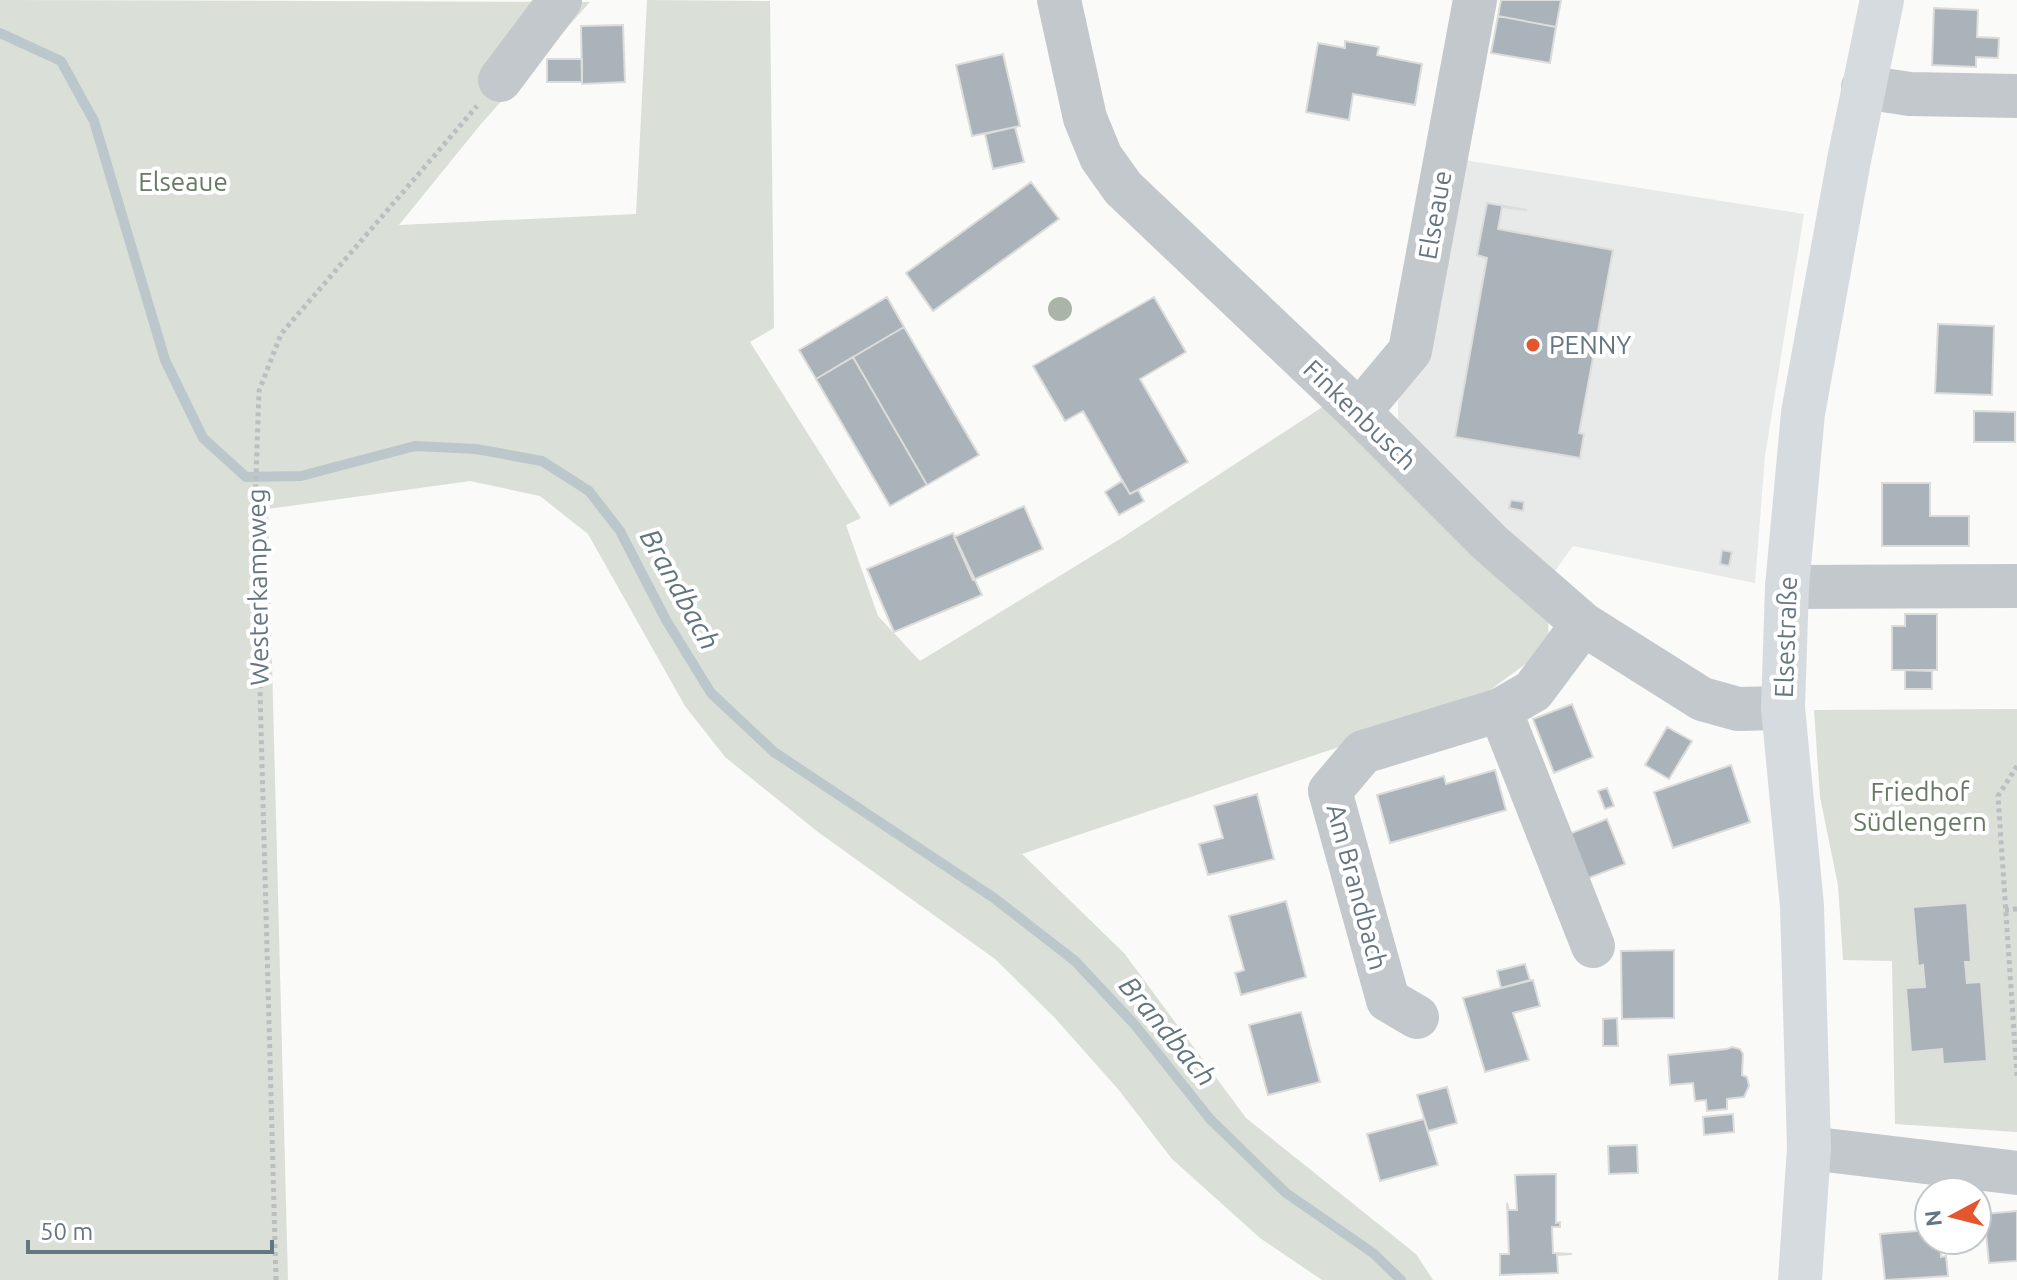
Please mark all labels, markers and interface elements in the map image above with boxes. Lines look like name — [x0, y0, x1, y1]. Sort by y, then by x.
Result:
park label: Elseaue — [138, 167, 228, 196]
street label: Elseaue — [1412, 168, 1457, 262]
place label: PENNY — [1549, 330, 1631, 359]
marker: PENNY — [1524, 336, 1542, 354]
street label: Finkenbusch — [1298, 354, 1423, 475]
street label: Westerkampweg — [241, 488, 274, 686]
water label: Brandbach — [635, 523, 726, 654]
street label: Elsestraße — [1769, 576, 1802, 698]
park label: Friedhof Südlengern — [1853, 777, 1987, 836]
street label: Am Brandbach — [1321, 801, 1394, 973]
water label: Brandbach — [1114, 970, 1223, 1092]
north arrow — [1913, 1176, 1993, 1256]
scale bar — [28, 1204, 272, 1254]
text: N — [1919, 1209, 1946, 1228]
text: 50 m — [40, 1218, 93, 1245]

